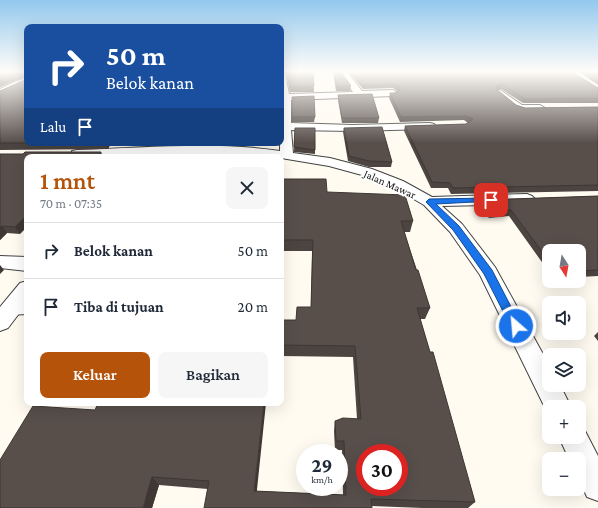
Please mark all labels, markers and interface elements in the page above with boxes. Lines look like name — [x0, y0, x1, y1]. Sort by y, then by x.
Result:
icon: right — [40, 40, 92, 92]
text: 50 m — [106, 40, 166, 71]
text: Belok kanan — [106, 73, 194, 93]
icon: arrive — [74, 116, 96, 138]
text: Lalu — [40, 119, 66, 135]
text: 1 mnt — [40, 167, 95, 194]
button: close — [226, 167, 268, 209]
street label: Jalan Mawar — [361, 167, 418, 202]
pin — [474, 183, 508, 217]
icon: arrive — [480, 189, 502, 211]
text: 70 m · 07:35 — [40, 196, 102, 211]
icon: right — [40, 240, 62, 262]
text: Belok kanan — [74, 243, 153, 259]
text: 50 m — [238, 243, 268, 259]
north arrow — [542, 244, 586, 288]
map controls — [542, 244, 586, 496]
icon: arrive — [40, 296, 62, 318]
button: sound — [542, 296, 586, 340]
text: Tiba di tujuan — [74, 299, 164, 315]
text: 20 m — [238, 299, 268, 315]
position arrow — [495, 305, 537, 347]
button: layers — [542, 348, 586, 392]
button: Keluar — [40, 352, 150, 398]
button: Bagikan — [158, 352, 268, 398]
button: + — [542, 400, 586, 444]
speed limit sign: 30 — [356, 444, 408, 496]
button: − — [542, 452, 586, 496]
text: 29 — [311, 454, 333, 476]
text: km/h — [311, 474, 333, 485]

